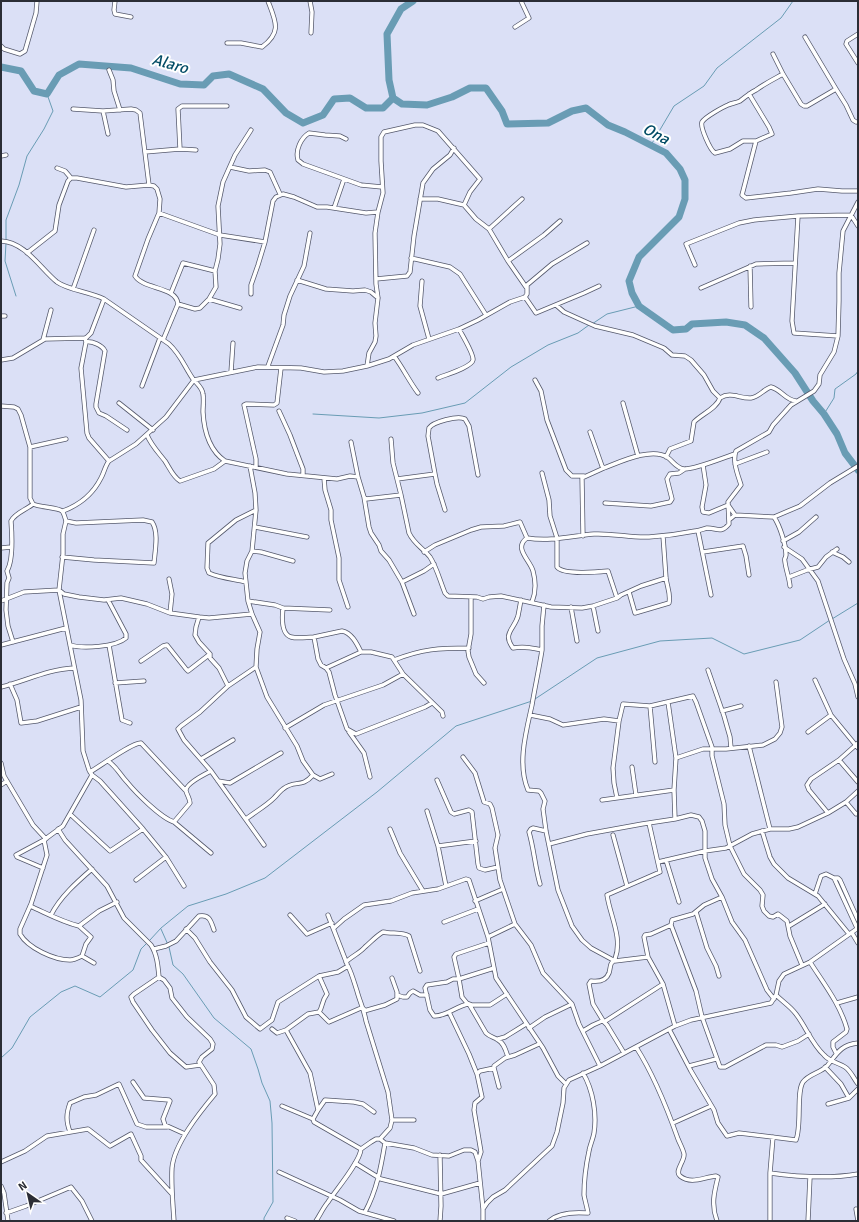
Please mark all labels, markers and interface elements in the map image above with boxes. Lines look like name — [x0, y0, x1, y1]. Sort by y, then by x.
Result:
water label: Alaro — [150, 50, 191, 79]
water label: Ona — [639, 119, 674, 150]
north arrow — [8, 1174, 48, 1214]
text: N — [16, 1179, 29, 1194]

